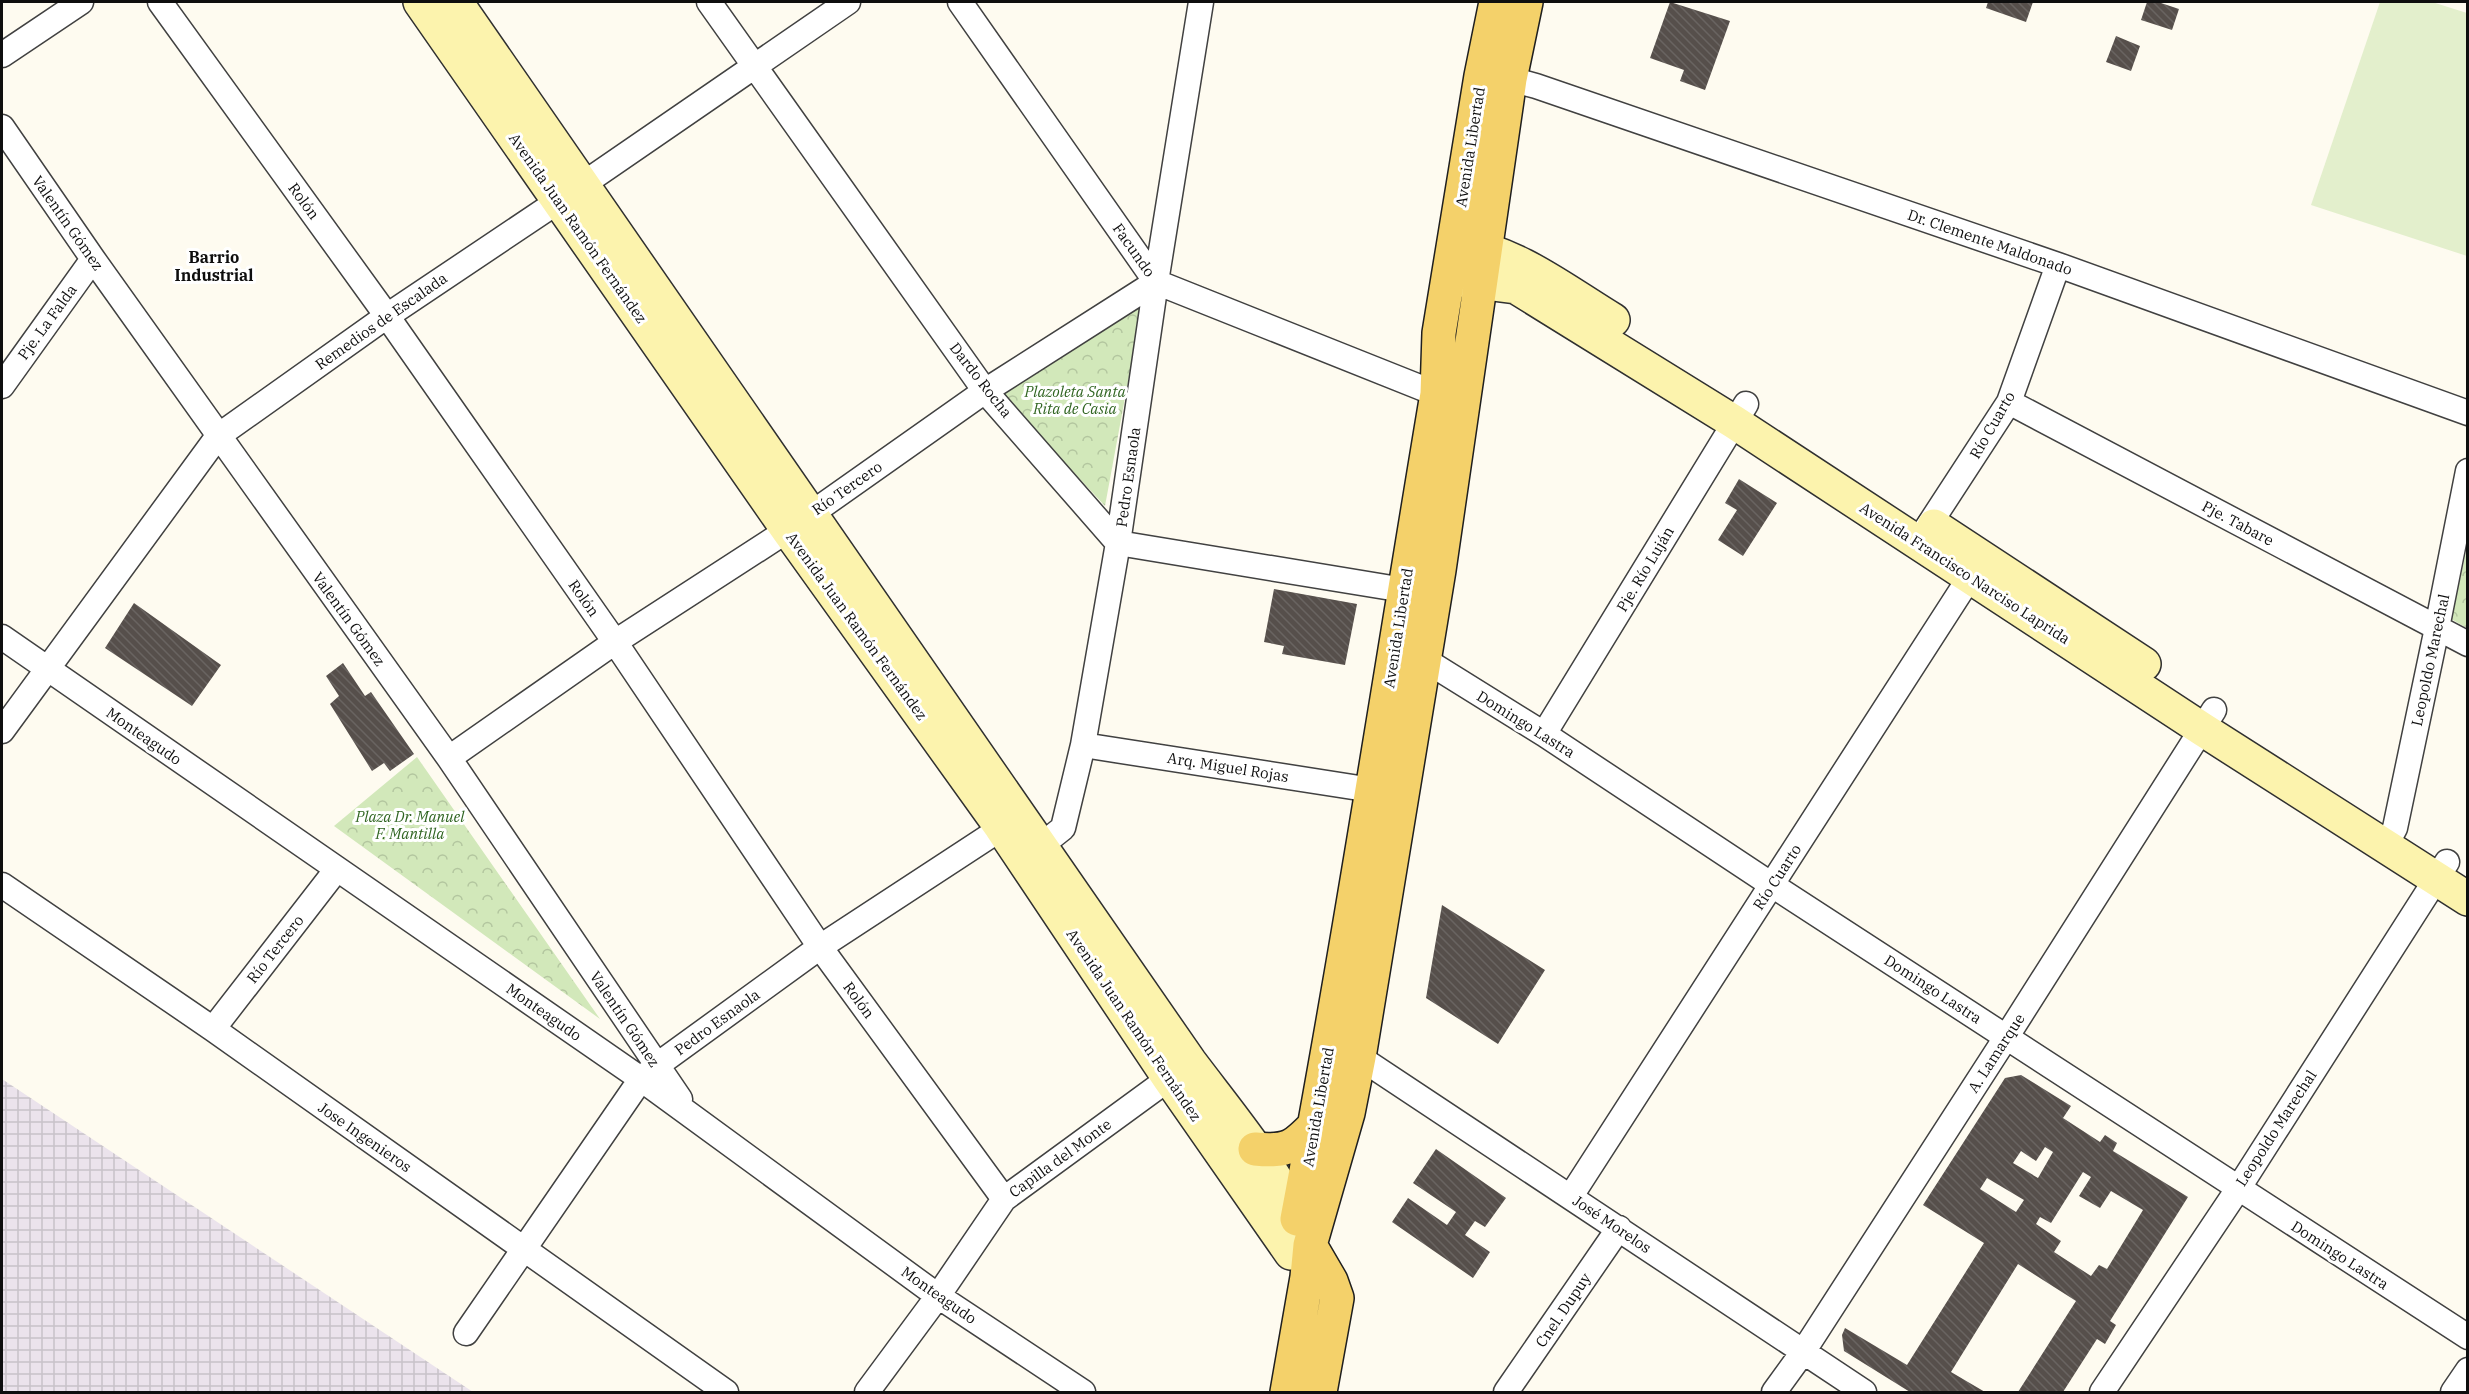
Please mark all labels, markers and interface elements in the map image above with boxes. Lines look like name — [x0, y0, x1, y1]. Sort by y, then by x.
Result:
street label: Avenida Libertad — [1451, 86, 1489, 208]
street label: Avenida Juan Ramón Fernández — [505, 129, 651, 327]
street label: Valentín Gómez — [28, 172, 108, 274]
street label: Rolón — [284, 179, 324, 223]
street label: Dr. Clemente Maldonado — [1905, 205, 2075, 279]
street label: Facundo — [1109, 219, 1159, 281]
district label: Barrio Industrial — [175, 247, 253, 285]
street label: Remedios de Escalada — [311, 268, 451, 374]
street label: Pje. La Falda — [13, 281, 81, 363]
street label: Dardo Rocha — [946, 339, 1016, 421]
park label: Plazoleta Santa Rita de Casia — [1023, 382, 1126, 418]
street label: Río Cuarto — [1965, 388, 2019, 462]
street label: Pedro Esnaola — [1112, 426, 1144, 528]
street label: Río Tercero — [808, 457, 886, 519]
street label: Pje. Tabare — [2199, 496, 2277, 550]
street label: Avenida Francisco Narciso Laprida — [1856, 498, 2074, 648]
street label: Pje. Río Luján — [1612, 522, 1678, 615]
street label: Avenida Juan Ramón Fernández — [782, 528, 932, 724]
street label: Avenida Libertad — [1379, 567, 1417, 689]
street label: Valentín Gómez — [309, 568, 389, 670]
street label: Rolón — [564, 576, 604, 621]
street label: Leopoldo Marechal — [2407, 592, 2453, 728]
street label: Domingo Lastra — [1473, 686, 1579, 762]
street label: Monteagudo — [103, 703, 185, 769]
street label: Arq. Miguel Rojas — [1166, 748, 1290, 786]
park label: Plaza Dr. Manuel F. Mantilla — [354, 807, 465, 843]
street label: Río Cuarto — [1749, 841, 1805, 913]
street label: Río Tercero — [242, 911, 308, 987]
street label: Avenida Juan Ramón Fernández — [1062, 925, 1206, 1125]
street label: Domingo Lastra — [1881, 950, 1985, 1028]
street label: Valentín Gómez — [586, 967, 664, 1071]
street label: Rolón — [839, 978, 879, 1022]
street label: Monteagudo — [503, 979, 585, 1045]
street label: Pedro Esnaola — [671, 985, 763, 1059]
street label: A. Lamarque — [1963, 1010, 2029, 1096]
street label: Avenida Libertad — [1298, 1046, 1338, 1168]
street label: Leopoldo Marechal — [2231, 1066, 2321, 1190]
street label: Jose Ingenieros — [315, 1098, 415, 1176]
street label: Capilla del Monte — [1005, 1114, 1115, 1202]
street label: José Morelos — [1569, 1191, 1655, 1257]
street label: Domingo Lastra — [2288, 1216, 2392, 1294]
street label: Monteagudo — [898, 1262, 980, 1328]
street label: Cnel. Dupuy — [1531, 1269, 1595, 1351]

